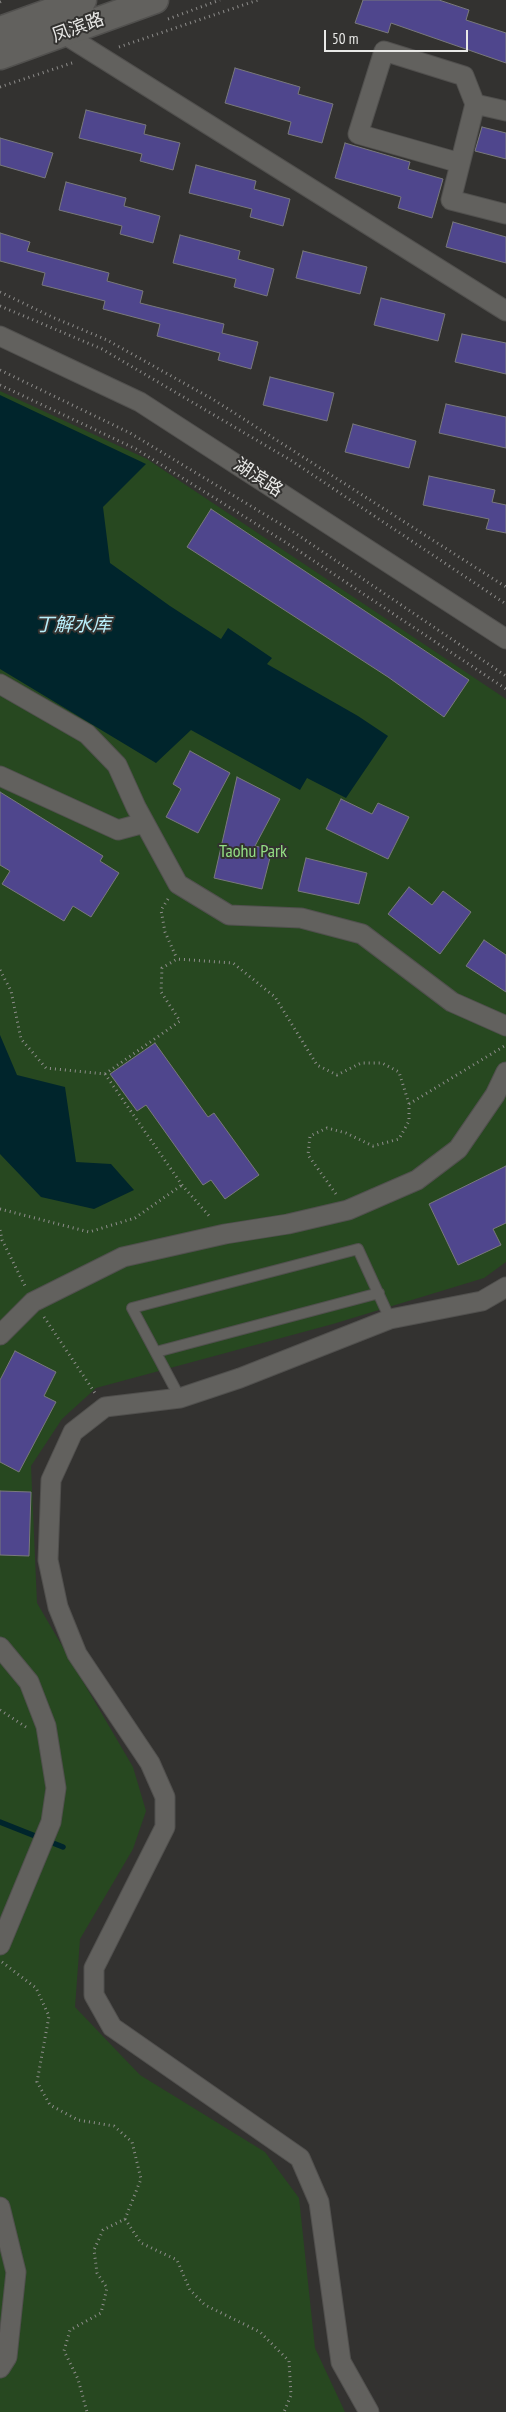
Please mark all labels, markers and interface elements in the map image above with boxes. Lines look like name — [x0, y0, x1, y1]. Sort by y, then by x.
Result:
street label: 凤滨路 — [49, 9, 107, 47]
scale bar — [326, 20, 470, 52]
text: 50 m — [332, 29, 358, 48]
street label: 湖滨路 — [229, 454, 287, 502]
water label: 丁解水库 — [35, 615, 111, 637]
park label: Taohu Park — [219, 841, 287, 863]

